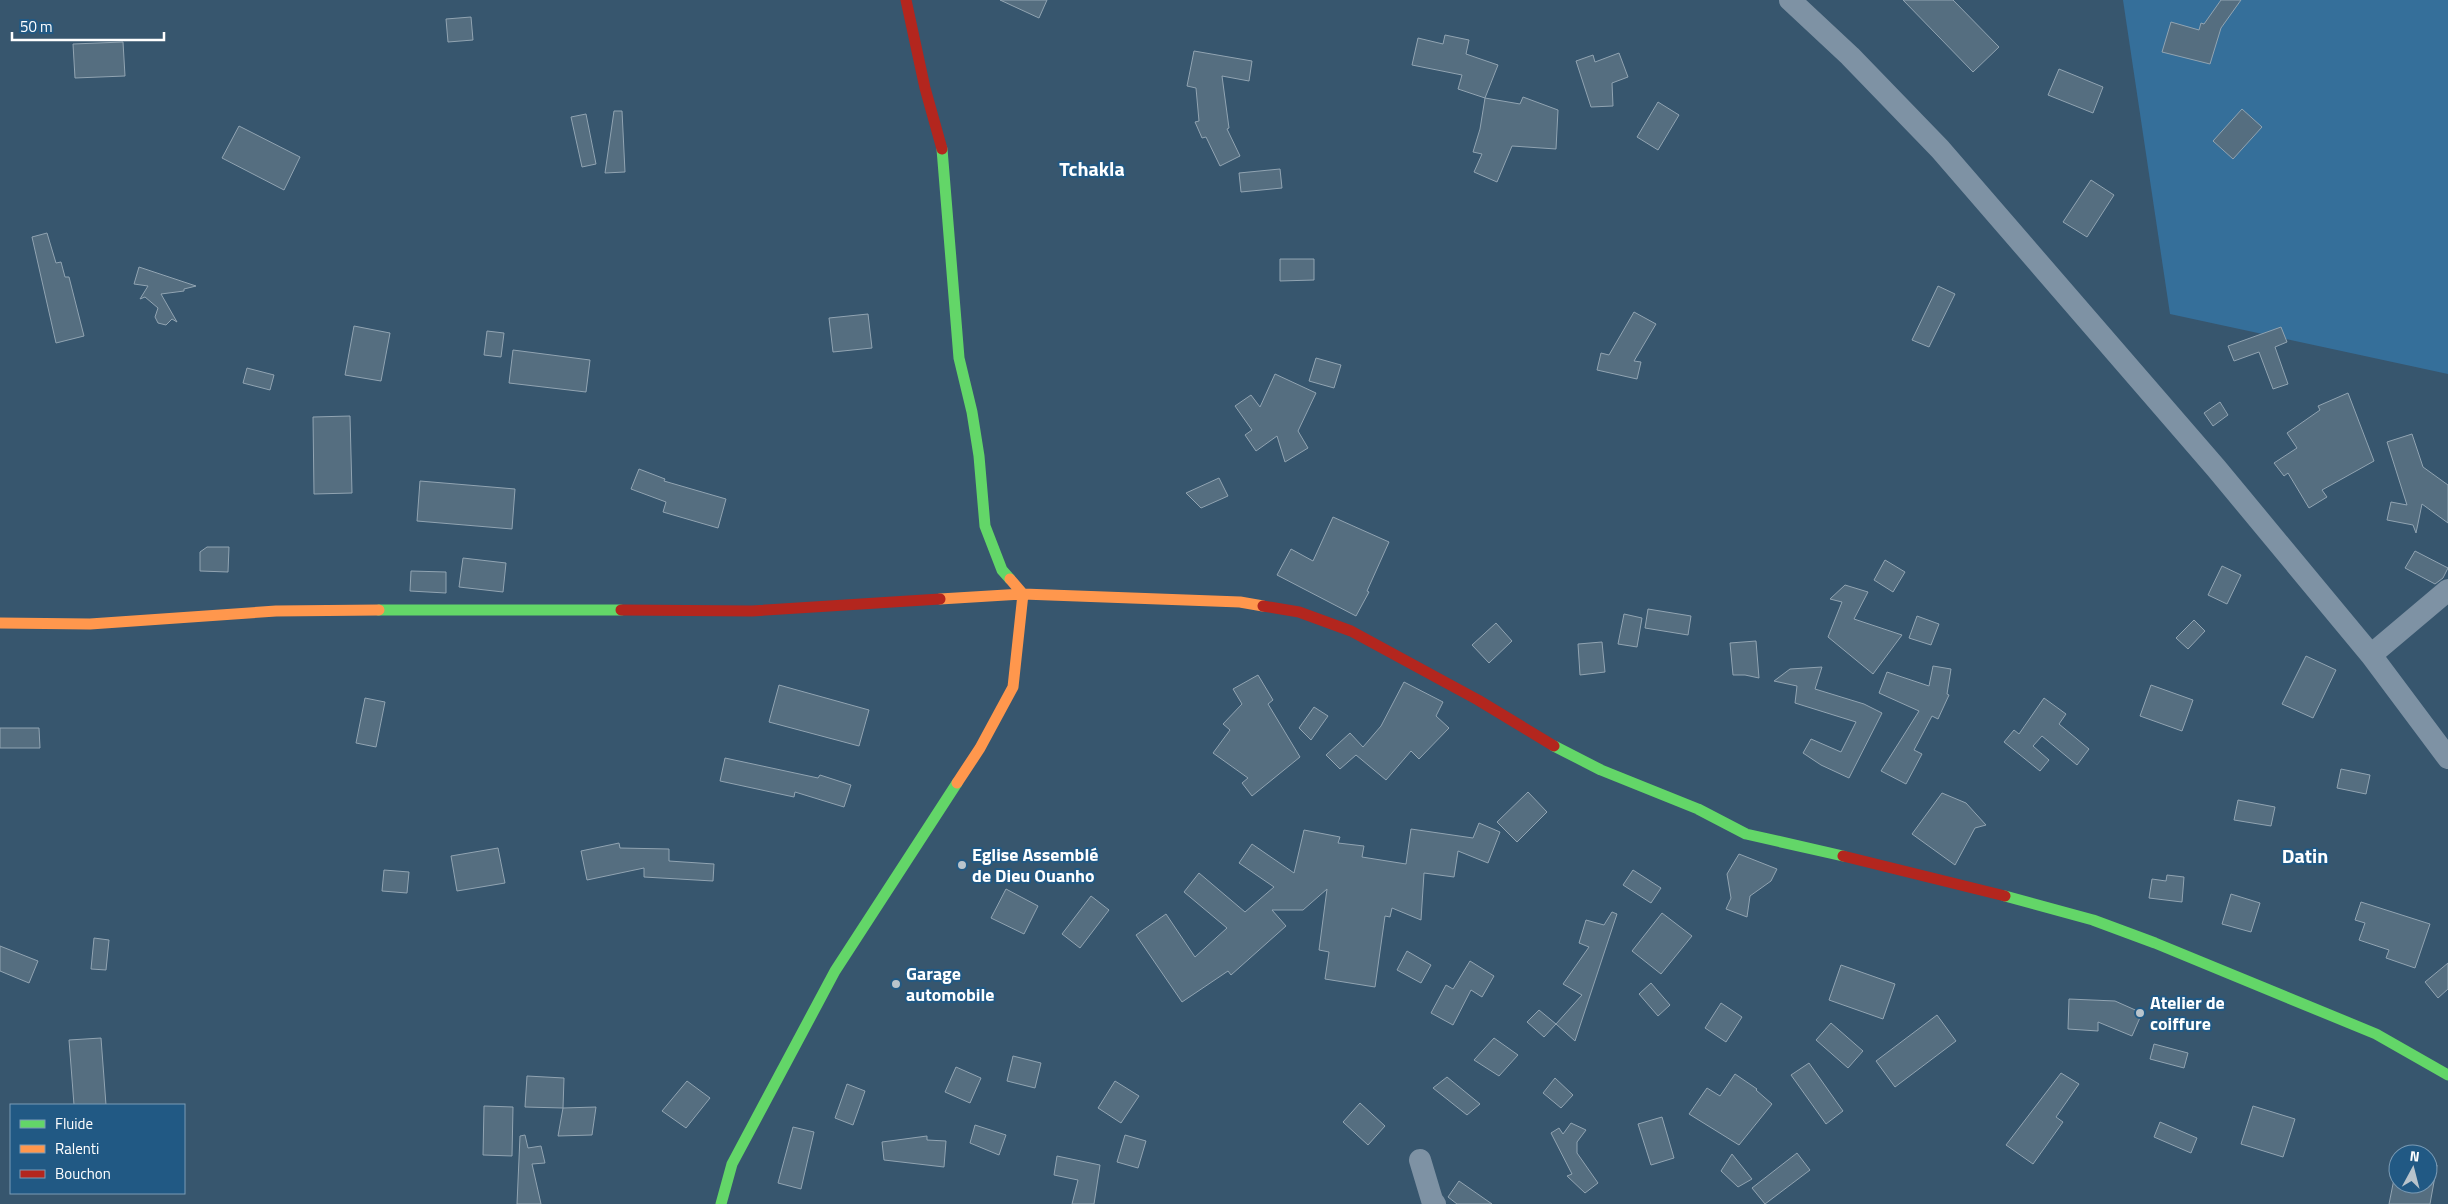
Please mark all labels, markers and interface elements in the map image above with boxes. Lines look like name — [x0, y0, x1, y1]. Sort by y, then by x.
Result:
scale bar — [12, 10, 165, 42]
text: 50 m — [20, 15, 53, 38]
district label: Tchakla — [1059, 153, 1125, 184]
district label: Datin — [2282, 840, 2328, 871]
place label: Eglise Assemblé de Dieu Ouanho — [972, 841, 1098, 889]
marker: Eglise Assemblé de Dieu Ouanho — [956, 859, 968, 871]
place label: Garage automobile — [906, 960, 994, 1008]
marker: Garage automobile — [890, 978, 902, 990]
place label: Atelier de coiffure — [2150, 989, 2225, 1037]
marker: Atelier de coiffure — [2134, 1007, 2146, 1019]
legend — [10, 1104, 185, 1194]
text: Fluide — [55, 1112, 93, 1135]
text: Ralenti — [55, 1137, 99, 1160]
north arrow — [2388, 1144, 2438, 1194]
text: N — [2409, 1145, 2421, 1167]
text: Bouchon — [55, 1162, 111, 1185]

